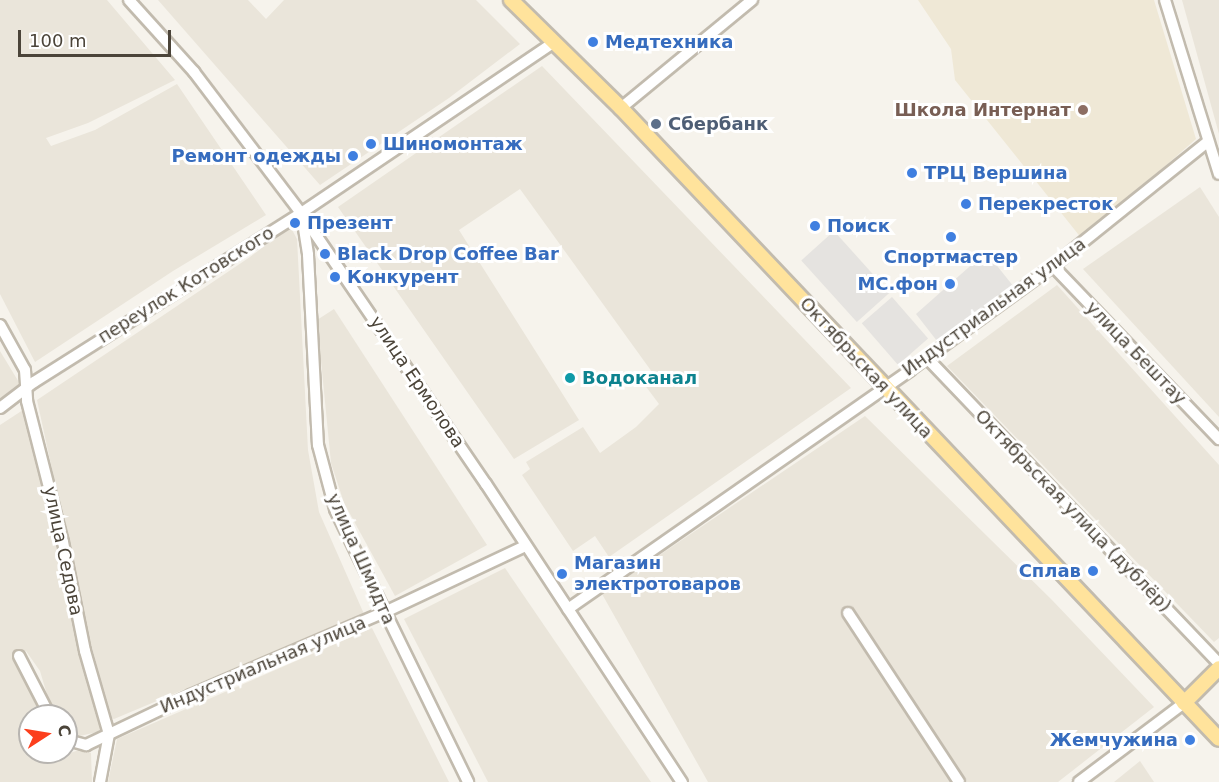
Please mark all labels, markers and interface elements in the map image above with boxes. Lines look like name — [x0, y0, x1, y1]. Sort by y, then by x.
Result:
scale bar — [21, 18, 174, 56]
text: 100 m — [29, 30, 87, 51]
place label: Медтехника — [605, 31, 733, 53]
marker: Медтехника — [586, 35, 600, 49]
place label: Школа Интернат — [895, 99, 1071, 121]
marker: Школа Интернат — [1076, 103, 1090, 117]
place label: Сбербанк — [668, 113, 768, 135]
marker: Сбербанк — [649, 117, 663, 131]
place label: Шиномонтаж — [383, 133, 523, 155]
marker: Шиномонтаж — [364, 137, 378, 151]
place label: Ремонт одежды — [172, 145, 341, 167]
marker: Ремонт одежды — [346, 149, 360, 163]
place label: ТРЦ Вершина — [924, 162, 1068, 184]
marker: ТРЦ Вершина — [905, 166, 919, 180]
place label: Перекресток — [978, 193, 1113, 215]
marker: Перекресток — [959, 197, 973, 211]
place label: Презент — [307, 212, 393, 234]
place label: Поиск — [827, 215, 890, 237]
marker: Презент — [288, 216, 302, 230]
marker: Поиск — [808, 219, 822, 233]
street label: переулок Котовского — [94, 222, 278, 348]
marker: Спортмастер — [944, 230, 958, 244]
street label: Индустриальная улица — [898, 233, 1090, 381]
place label: Black Drop Coffee Bar — [337, 243, 559, 265]
place label: Спортмастер — [884, 246, 1018, 268]
marker: Black Drop Coffee Bar — [318, 247, 332, 261]
place label: Конкурент — [347, 266, 458, 288]
marker: Конкурент — [328, 270, 342, 284]
place label: МС.фон — [857, 273, 938, 295]
marker: МС.фон — [943, 277, 957, 291]
street label: Октябрьская улица — [795, 293, 937, 443]
street label: улица Бештау — [1081, 297, 1191, 409]
street label: улица Ермолова — [365, 312, 469, 452]
place label: Водоканал — [582, 367, 697, 389]
marker: Водоканал — [563, 371, 577, 385]
street label: Октябрьская улица (дублёр) — [970, 405, 1176, 617]
street label: улица Седова — [39, 484, 87, 618]
street label: улица Шмидта — [322, 490, 400, 628]
place label: Магазин электротоваров — [574, 553, 741, 596]
place label: Сплав — [1019, 560, 1081, 582]
marker: Сплав — [1086, 564, 1100, 578]
marker: Магазин электротоваров — [555, 567, 569, 581]
street label: Индустриальная улица — [157, 612, 369, 718]
north arrow — [18, 704, 78, 764]
text: С — [54, 723, 75, 738]
place label: Жемчужина — [1050, 729, 1178, 751]
marker: Жемчужина — [1183, 733, 1197, 747]

